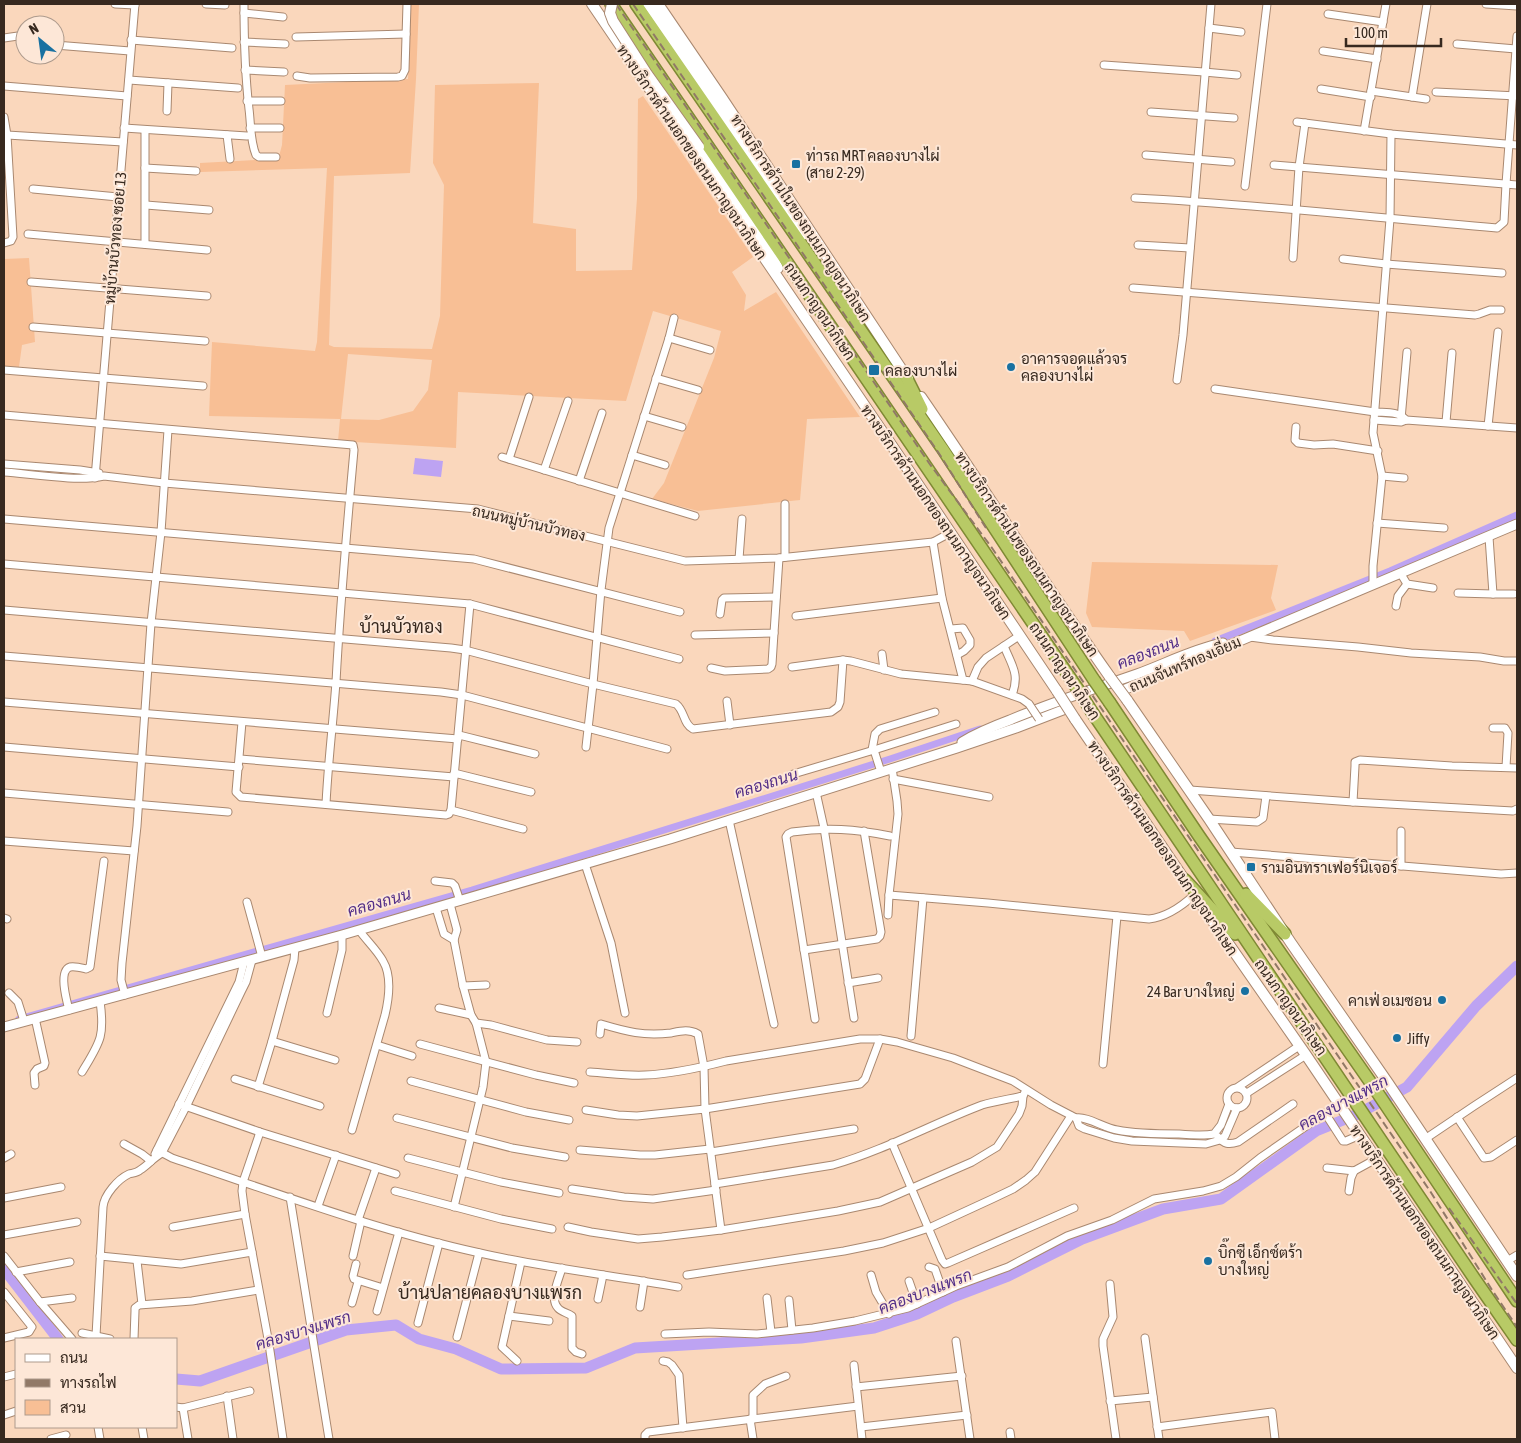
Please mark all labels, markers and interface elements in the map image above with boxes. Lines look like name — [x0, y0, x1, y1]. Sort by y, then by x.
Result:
north arrow — [15, 15, 65, 65]
scale bar — [1346, 15, 1441, 47]
text: N — [26, 20, 41, 38]
text: 100 m — [1354, 24, 1388, 41]
street label: ทางบริการด้านนอกของถนนกาญจนาภิเษก — [613, 41, 771, 263]
street label: ทางบริการด้านในของถนนกาญจนาภิเษก — [727, 111, 875, 325]
place label: ท่ารถ MRT คลองบางไผ่ (สาย 2-29) — [806, 146, 940, 181]
marker: ท่ารถ MRT คลองบางไผ่ (สาย 2-29) — [790, 158, 802, 170]
street label: หมู่บ้านบัวทอง ซอย 13 — [100, 171, 131, 305]
street label: ถนนกาญจนาภิเษก — [781, 259, 859, 363]
place label: อาคารจอดแล้วจร คลองบางไผ่ — [1021, 349, 1127, 384]
place label: คลองบางไผ่ — [885, 361, 957, 379]
marker: อาคารจอดแล้วจร คลองบางไผ่ — [1005, 361, 1017, 373]
marker: คลองบางไผ่ — [867, 363, 881, 377]
street label: ทางบริการด้านนอกของถนนกาญจนาภิเษก — [857, 401, 1015, 623]
street label: ทางบริการด้านในของถนนกาญจนาภิเษก — [951, 448, 1103, 660]
street label: ถนนหมู่บ้านบัวทอง — [470, 501, 588, 546]
district label: บ้านบัวทอง — [359, 615, 443, 637]
street label: ถนนกาญจนาภิเษก — [1025, 619, 1104, 724]
street label: ถนนจันทร์ทองเอี่ยม — [1124, 627, 1243, 695]
water label: คลองถนน — [1114, 632, 1182, 672]
street label: ทางบริการด้านนอกของถนนกาญจนาภิเษก — [1084, 737, 1242, 959]
water label: คลองถนน — [732, 765, 800, 801]
place label: รามอินทราเฟอร์นิเจอร์ — [1261, 858, 1398, 876]
marker: รามอินทราเฟอร์นิเจอร์ — [1245, 861, 1257, 873]
water label: คลองถนน — [345, 884, 413, 920]
street label: ถนนกาญจนาภิเษก — [1251, 955, 1331, 1059]
place label: 24 Bar บางใหญ่ — [1147, 982, 1235, 1001]
marker: 24 Bar บางใหญ่ — [1239, 985, 1251, 997]
place label: คาเฟ่ อเมซอน — [1348, 991, 1432, 1009]
marker: คาเฟ่ อเมซอน — [1436, 994, 1448, 1006]
place label: Jiffy — [1407, 1030, 1430, 1047]
marker: Jiffy — [1391, 1032, 1403, 1044]
water label: คลองบางแพรก — [1295, 1071, 1391, 1133]
street label: ทางบริการด้านนอกของถนนกาญจนาภิเษก — [1346, 1121, 1504, 1343]
place label: บิ๊กซี เอ็กซ์ตร้า บางใหญ่ — [1218, 1238, 1303, 1279]
marker: บิ๊กซี เอ็กซ์ตร้า บางใหญ่ — [1202, 1255, 1214, 1267]
water label: คลองบางแพรก — [876, 1265, 974, 1317]
district label: บ้านปลายคลองบางแพรก — [398, 1281, 582, 1303]
water label: คลองบางแพรก — [253, 1307, 353, 1353]
legend — [15, 1338, 178, 1428]
text: ถนน — [60, 1349, 88, 1366]
text: ทางรถไฟ — [60, 1373, 117, 1391]
text: สวน — [60, 1399, 86, 1416]

